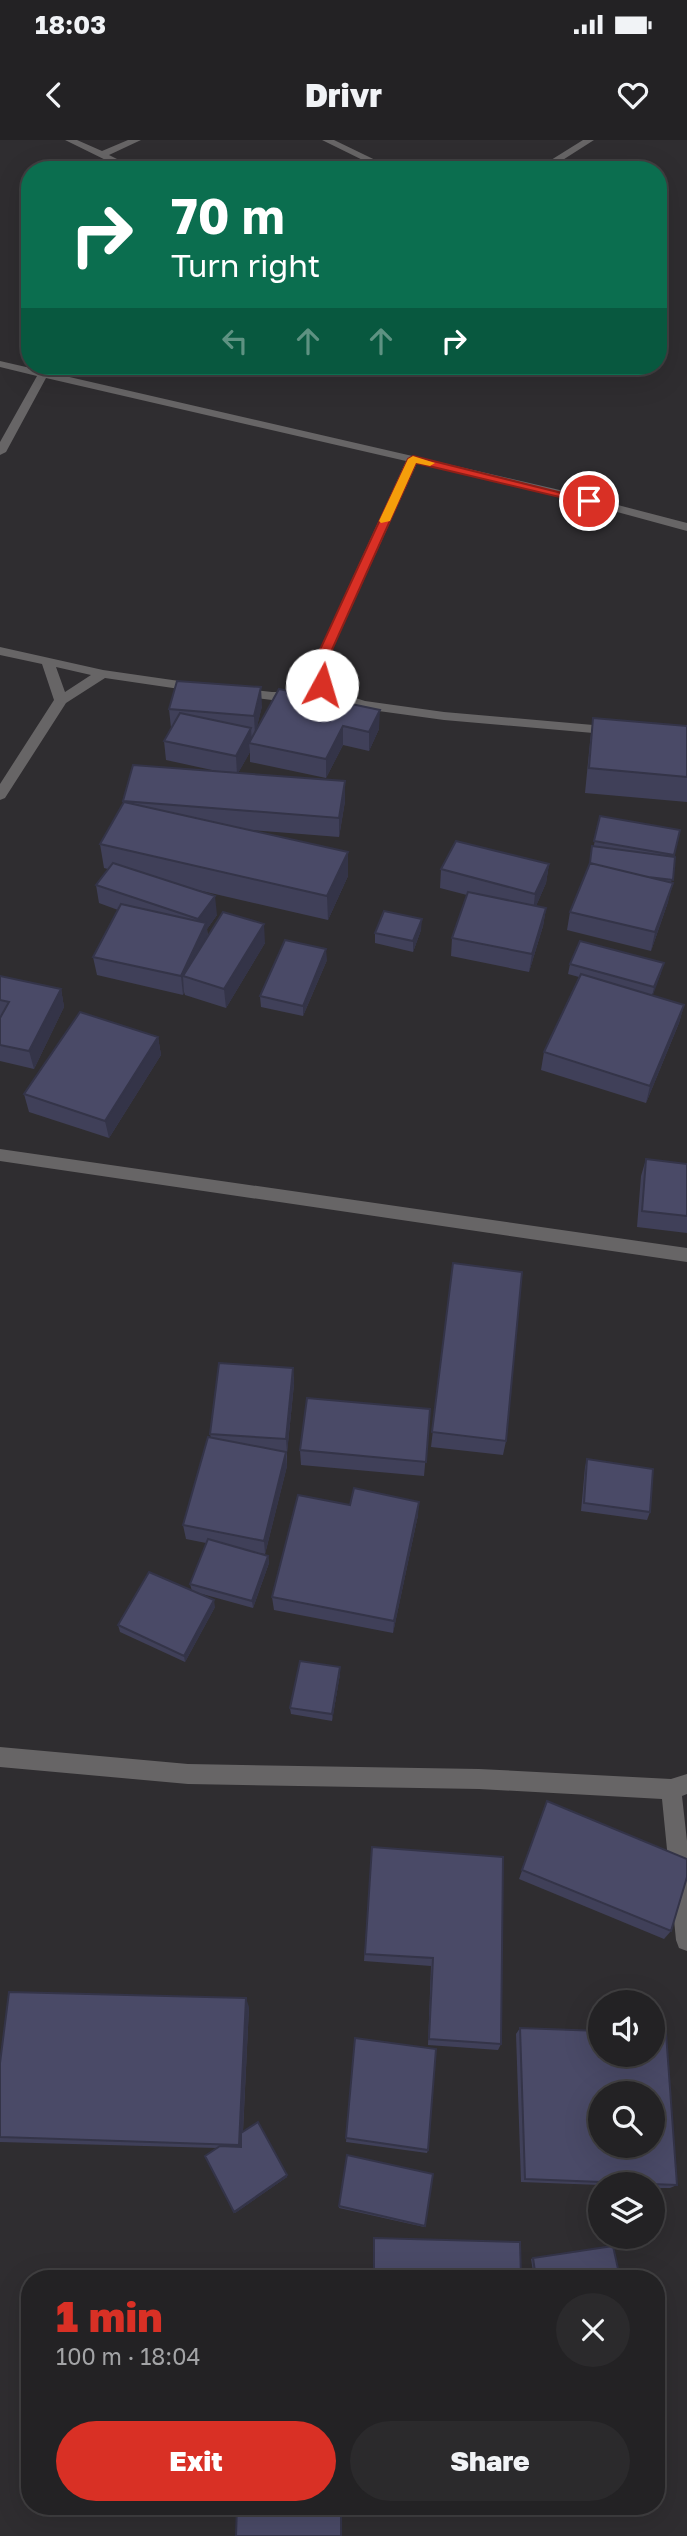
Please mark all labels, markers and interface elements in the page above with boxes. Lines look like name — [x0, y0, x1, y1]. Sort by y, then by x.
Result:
text: 18:03 — [35, 9, 106, 40]
icon: back — [35, 76, 73, 114]
text: Drivr — [305, 76, 382, 114]
icon: heart — [614, 76, 652, 114]
text: 70 m — [171, 186, 285, 245]
icon: right — [56, 189, 147, 280]
text: Turn right — [171, 246, 320, 284]
icon: left — [216, 322, 254, 360]
icon: ahead — [289, 322, 327, 360]
icon: ahead — [362, 322, 400, 360]
icon: right — [435, 322, 473, 360]
pin — [559, 471, 619, 531]
icon: arrive — [570, 482, 608, 520]
position arrow — [285, 648, 359, 722]
map controls — [588, 1990, 665, 2249]
button: sound — [588, 1990, 665, 2067]
button: search — [588, 2081, 665, 2158]
button: layers — [588, 2172, 665, 2249]
text: 1 min — [56, 2291, 163, 2341]
button: close — [556, 2293, 630, 2367]
text: 100 m · 18:04 — [56, 2342, 201, 2370]
button: Exit — [56, 2421, 336, 2501]
button: Share — [350, 2421, 630, 2501]

